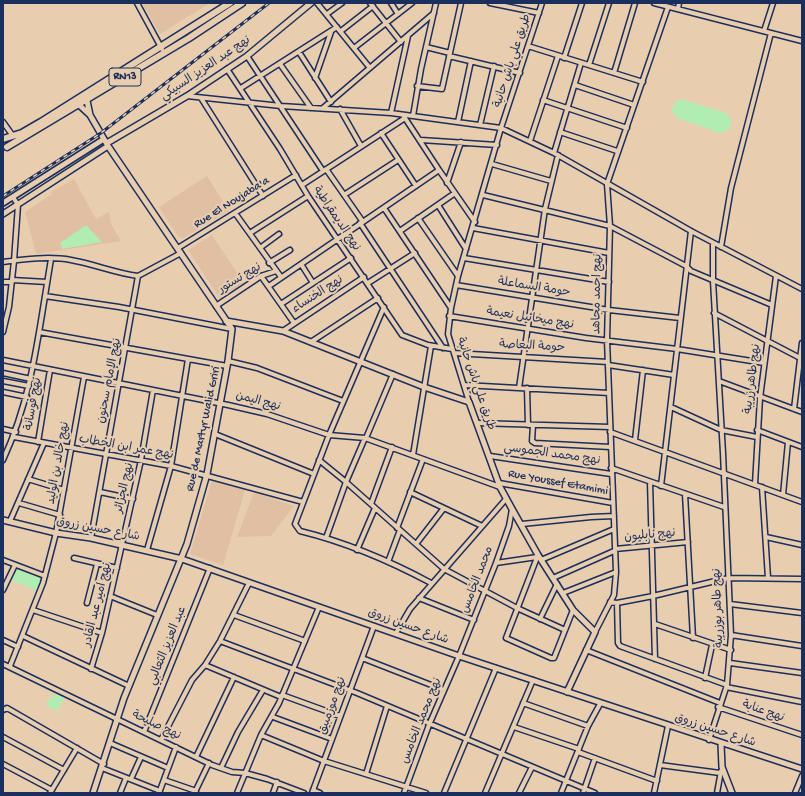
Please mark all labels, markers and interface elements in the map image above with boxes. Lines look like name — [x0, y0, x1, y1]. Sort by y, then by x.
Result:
street label: طريق علي باش حانبة — [491, 12, 535, 110]
street label: نهج عبد العزيز السبيكي — [158, 34, 254, 104]
road number: RN13 — [109, 68, 141, 86]
street label: Rue El Noujaba'a — [192, 174, 272, 232]
street label: نهج الديمقراطية — [309, 184, 363, 254]
street label: نهج احمد مجاهد — [590, 254, 606, 334]
street label: نهج تستور — [216, 261, 264, 297]
street label: نهج الخنساء — [290, 273, 346, 317]
street label: حومة السماعلة — [497, 275, 571, 301]
street label: نهج ميخائيل نعيمة — [485, 305, 575, 333]
street label: طريق علي باش حانبة — [452, 336, 498, 432]
street label: نهج الإمام سحنون — [95, 337, 125, 425]
street label: حومة البعاصة — [499, 338, 565, 356]
street label: نهج طاهر زريبة — [742, 343, 764, 415]
street label: Rue de Martyr Walid Griri — [184, 365, 224, 493]
street label: نهج فوسانة — [22, 376, 46, 432]
street label: نهج اليمن — [234, 389, 282, 415]
street label: نهج خالد بن الوليد — [45, 421, 73, 505]
street label: نهج عمر ابن الخطاب — [78, 433, 174, 463]
street label: نهج محمد الجموسي — [503, 441, 601, 469]
street label: نهج الجزائر — [112, 462, 138, 514]
street label: Rue Youssef Etamimi — [507, 467, 609, 499]
street label: شارع حسين زروق — [55, 515, 141, 545]
street label: نهج نابليون — [624, 527, 676, 545]
street label: محمد الخامس — [459, 545, 497, 615]
street label: نهج امير عبد القادر — [81, 561, 115, 649]
street label: نهج طاهر بوزريبة — [710, 568, 728, 648]
street label: عبد العزيز الثعالبي — [146, 605, 190, 687]
street label: شارع حسين زروق — [366, 606, 450, 648]
street label: نهج موزمبيق — [316, 675, 350, 737]
street label: نهج محمد الخامس — [398, 676, 446, 766]
street label: نهج عنابة — [740, 698, 786, 726]
street label: نهج صليحة — [129, 708, 183, 744]
street label: شارع حسين زروق — [673, 711, 757, 751]

